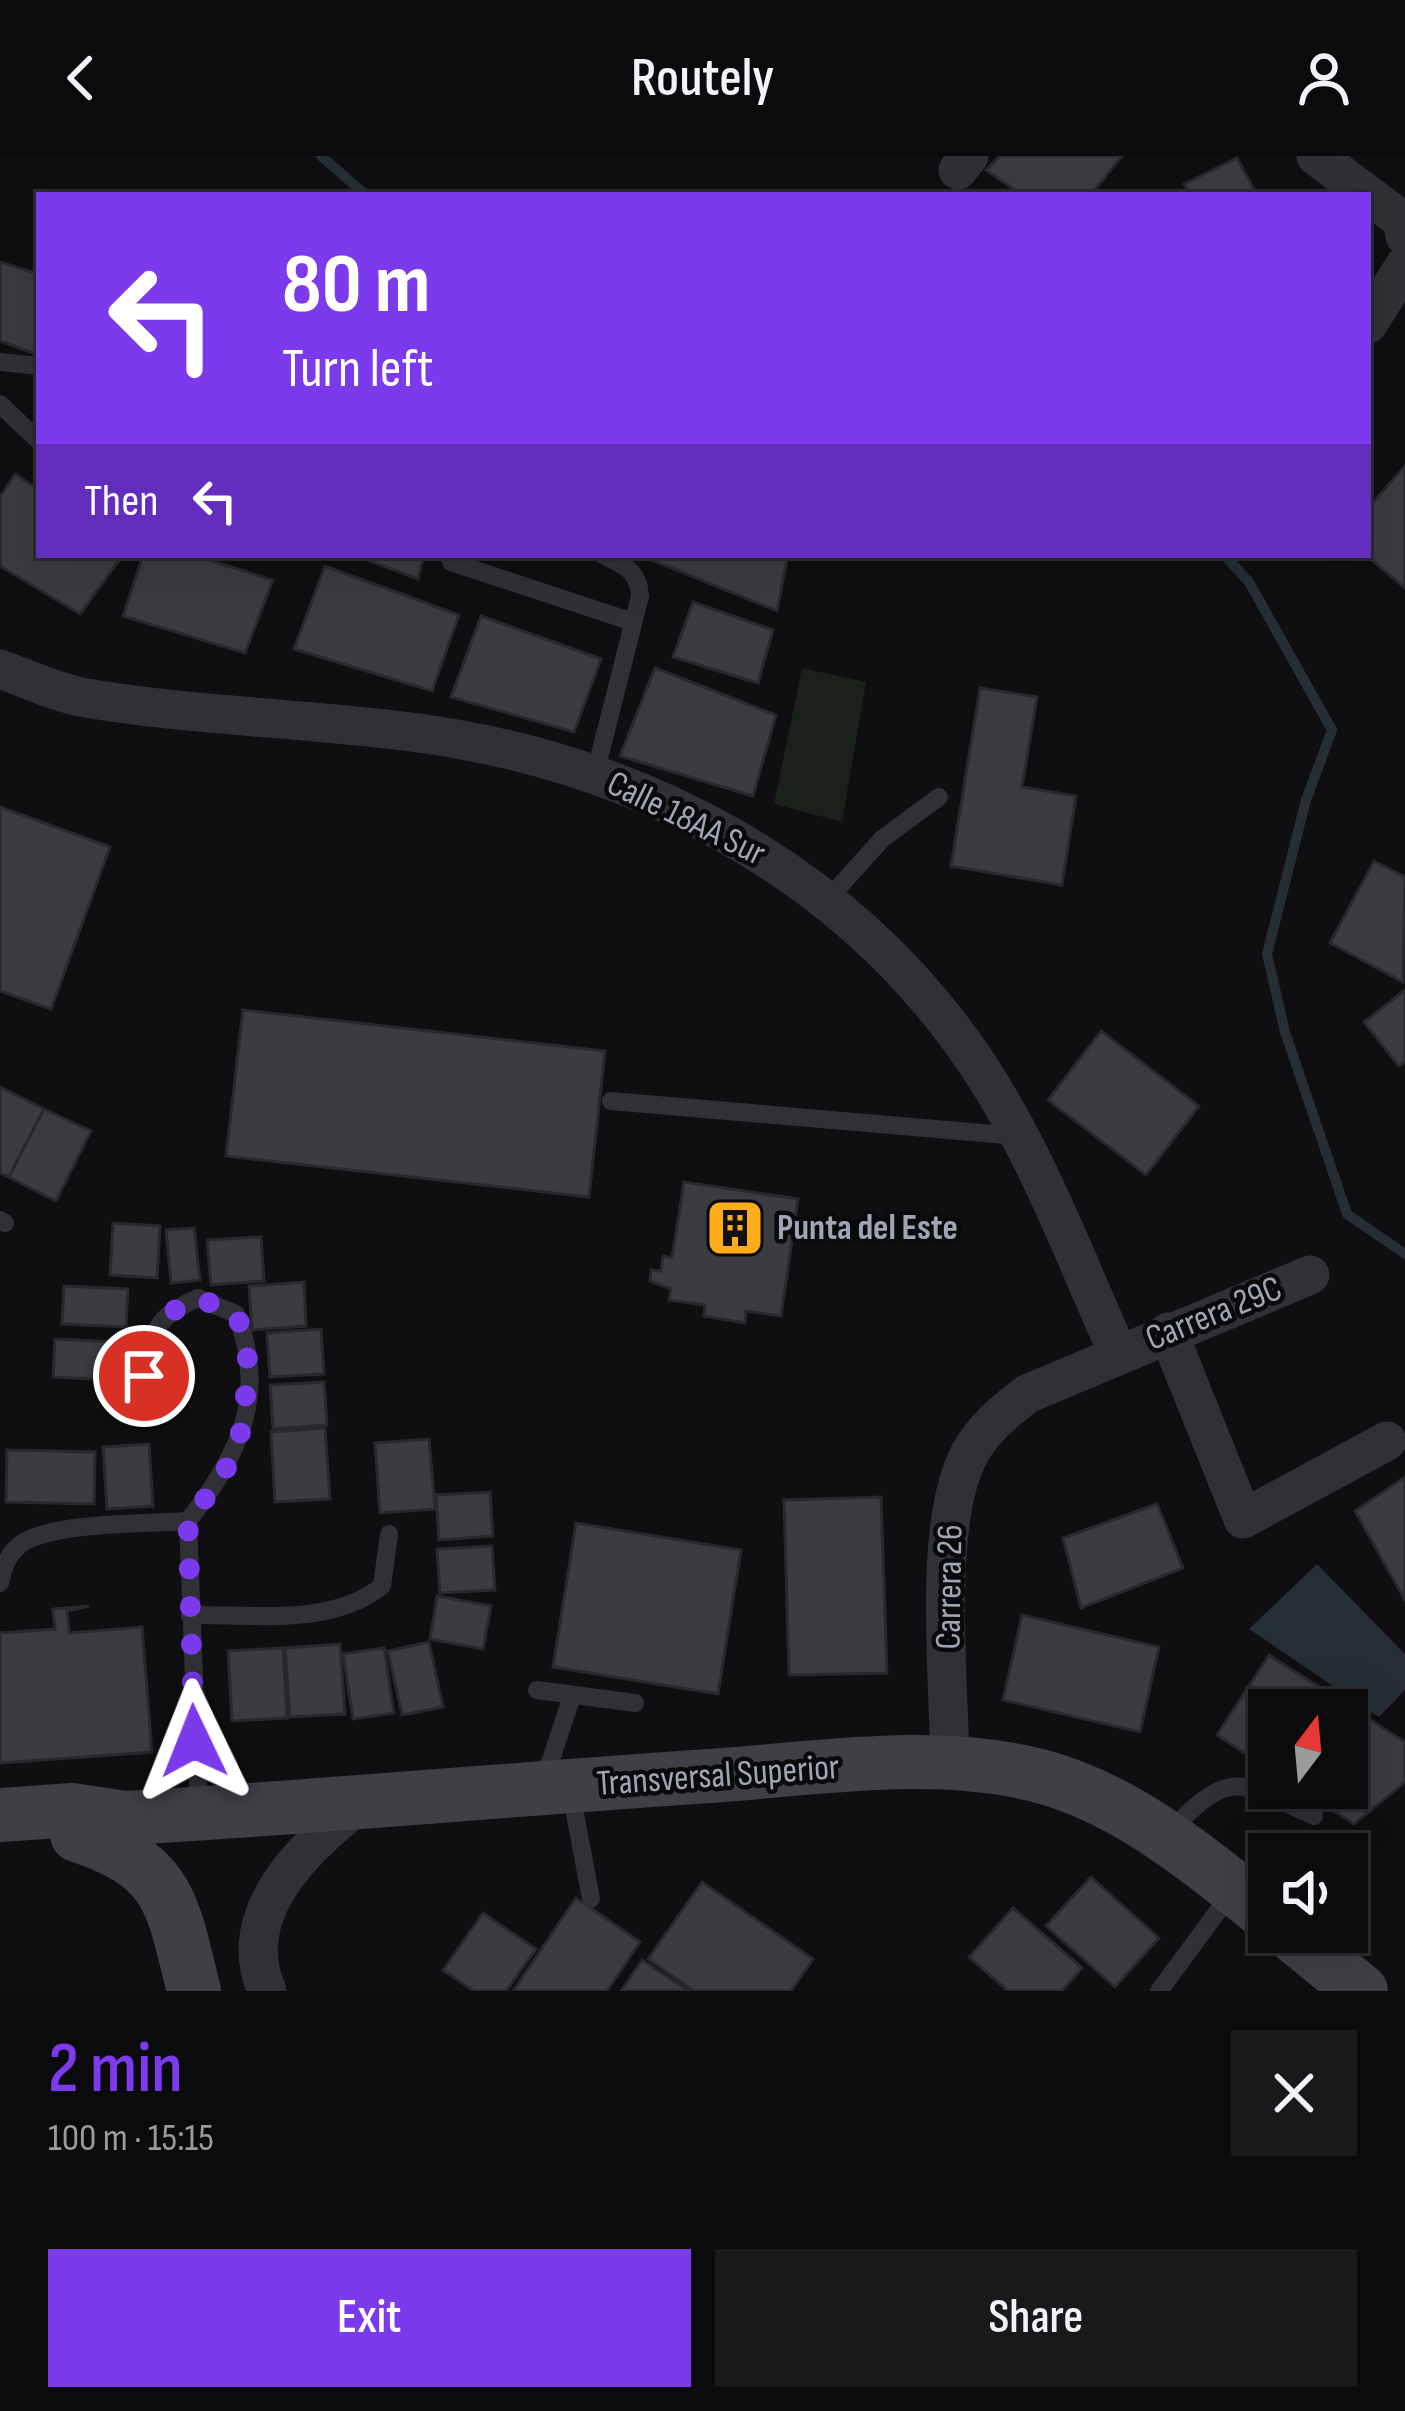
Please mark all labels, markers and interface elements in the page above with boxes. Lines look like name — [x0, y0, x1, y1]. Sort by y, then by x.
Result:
icon: back — [48, 45, 114, 111]
icon: person — [1291, 45, 1357, 111]
text: Routely — [631, 46, 774, 111]
text: 80 m — [282, 235, 430, 336]
icon: left — [84, 240, 240, 396]
text: Turn left — [282, 337, 434, 402]
icon: left — [182, 468, 248, 534]
text: Then — [84, 474, 158, 529]
street label: Calle 18AA Sur — [600, 762, 772, 876]
building icon: Punta del Este — [704, 1197, 766, 1259]
place label: Punta del Este — [777, 1207, 958, 1250]
street label: Carrera 29C — [1140, 1267, 1288, 1361]
pin — [93, 1325, 195, 1427]
icon: arrive — [111, 1343, 177, 1409]
street label: Carrera 26 — [927, 1524, 973, 1650]
position arrow — [131, 1678, 257, 1804]
north arrow — [1248, 1689, 1368, 1809]
map controls — [1248, 1689, 1368, 1953]
street label: Transversal Superior — [595, 1746, 841, 1806]
button: sound — [1248, 1833, 1368, 1953]
text: 2 min — [48, 2026, 183, 2113]
button: close — [1231, 2030, 1357, 2156]
text: 100 m · 15:15 — [48, 2115, 214, 2162]
button: Exit — [48, 2249, 691, 2387]
button: Share — [715, 2249, 1357, 2387]

